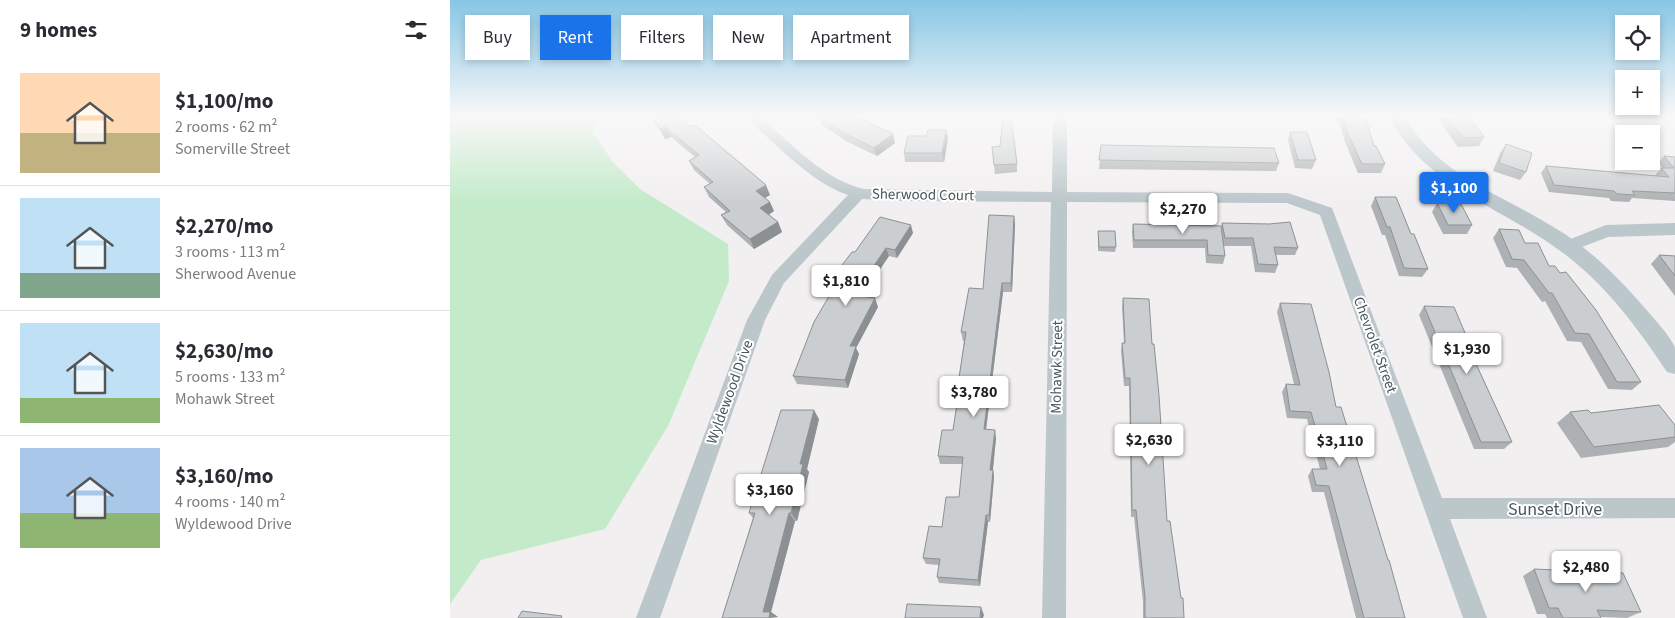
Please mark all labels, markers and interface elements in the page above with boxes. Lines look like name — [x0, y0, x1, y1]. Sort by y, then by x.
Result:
text: 9 homes — [20, 15, 97, 45]
chip: Buy — [465, 15, 530, 60]
chip: Rent — [540, 15, 611, 60]
chip: Filters — [621, 15, 703, 60]
chip: New — [713, 15, 783, 60]
chip: Apartment — [793, 15, 909, 60]
map controls — [1615, 15, 1660, 170]
button: locate — [1615, 15, 1660, 60]
icon: filters — [402, 16, 430, 44]
button: + — [1615, 70, 1660, 115]
text: $1,100/mo — [175, 86, 274, 116]
icon: home — [60, 93, 120, 153]
text: 2 rooms · 62 m² — [175, 116, 277, 138]
button: − — [1615, 125, 1660, 170]
text: Somerville Street — [175, 138, 290, 160]
pin: $1,100 — [1413, 172, 1495, 214]
text: $1,100 — [1430, 177, 1478, 199]
street label: Sherwood Court — [872, 184, 974, 206]
pin: $2,270 — [1142, 192, 1224, 235]
text: $2,270 — [1159, 198, 1207, 220]
text: $2,270/mo — [175, 211, 274, 241]
icon: home — [60, 218, 120, 278]
text: 3 rooms · 113 m² — [175, 241, 285, 263]
text: Sherwood Avenue — [175, 263, 296, 285]
pin: $1,810 — [805, 264, 887, 307]
text: $1,810 — [822, 270, 870, 292]
street label: Chevrolet Street — [1348, 294, 1402, 396]
street label: Mohawk Street — [1046, 320, 1068, 414]
pin: $1,930 — [1426, 332, 1508, 375]
text: $2,630/mo — [175, 336, 274, 366]
street label: Wyldewood Drive — [701, 337, 759, 447]
text: $1,930 — [1443, 338, 1491, 360]
icon: home — [60, 343, 120, 403]
text: 5 rooms · 133 m² — [175, 366, 285, 388]
pin: $3,780 — [933, 376, 1015, 418]
text: $3,780 — [950, 381, 998, 403]
text: Mohawk Street — [175, 388, 275, 410]
pin: $2,630 — [1108, 424, 1190, 466]
pin: $3,110 — [1299, 424, 1381, 467]
text: $2,630 — [1125, 429, 1173, 451]
text: $3,110 — [1316, 430, 1364, 452]
text: $3,160/mo — [175, 461, 274, 491]
icon: home — [60, 468, 120, 528]
pin: $3,160 — [729, 474, 811, 516]
text: $3,160 — [746, 479, 794, 501]
text: 4 rooms · 140 m² — [175, 491, 285, 513]
street label: Sunset Drive — [1508, 497, 1602, 522]
text: Wyldewood Drive — [175, 513, 292, 535]
pin: $2,480 — [1545, 550, 1627, 593]
text: $2,480 — [1562, 556, 1610, 578]

